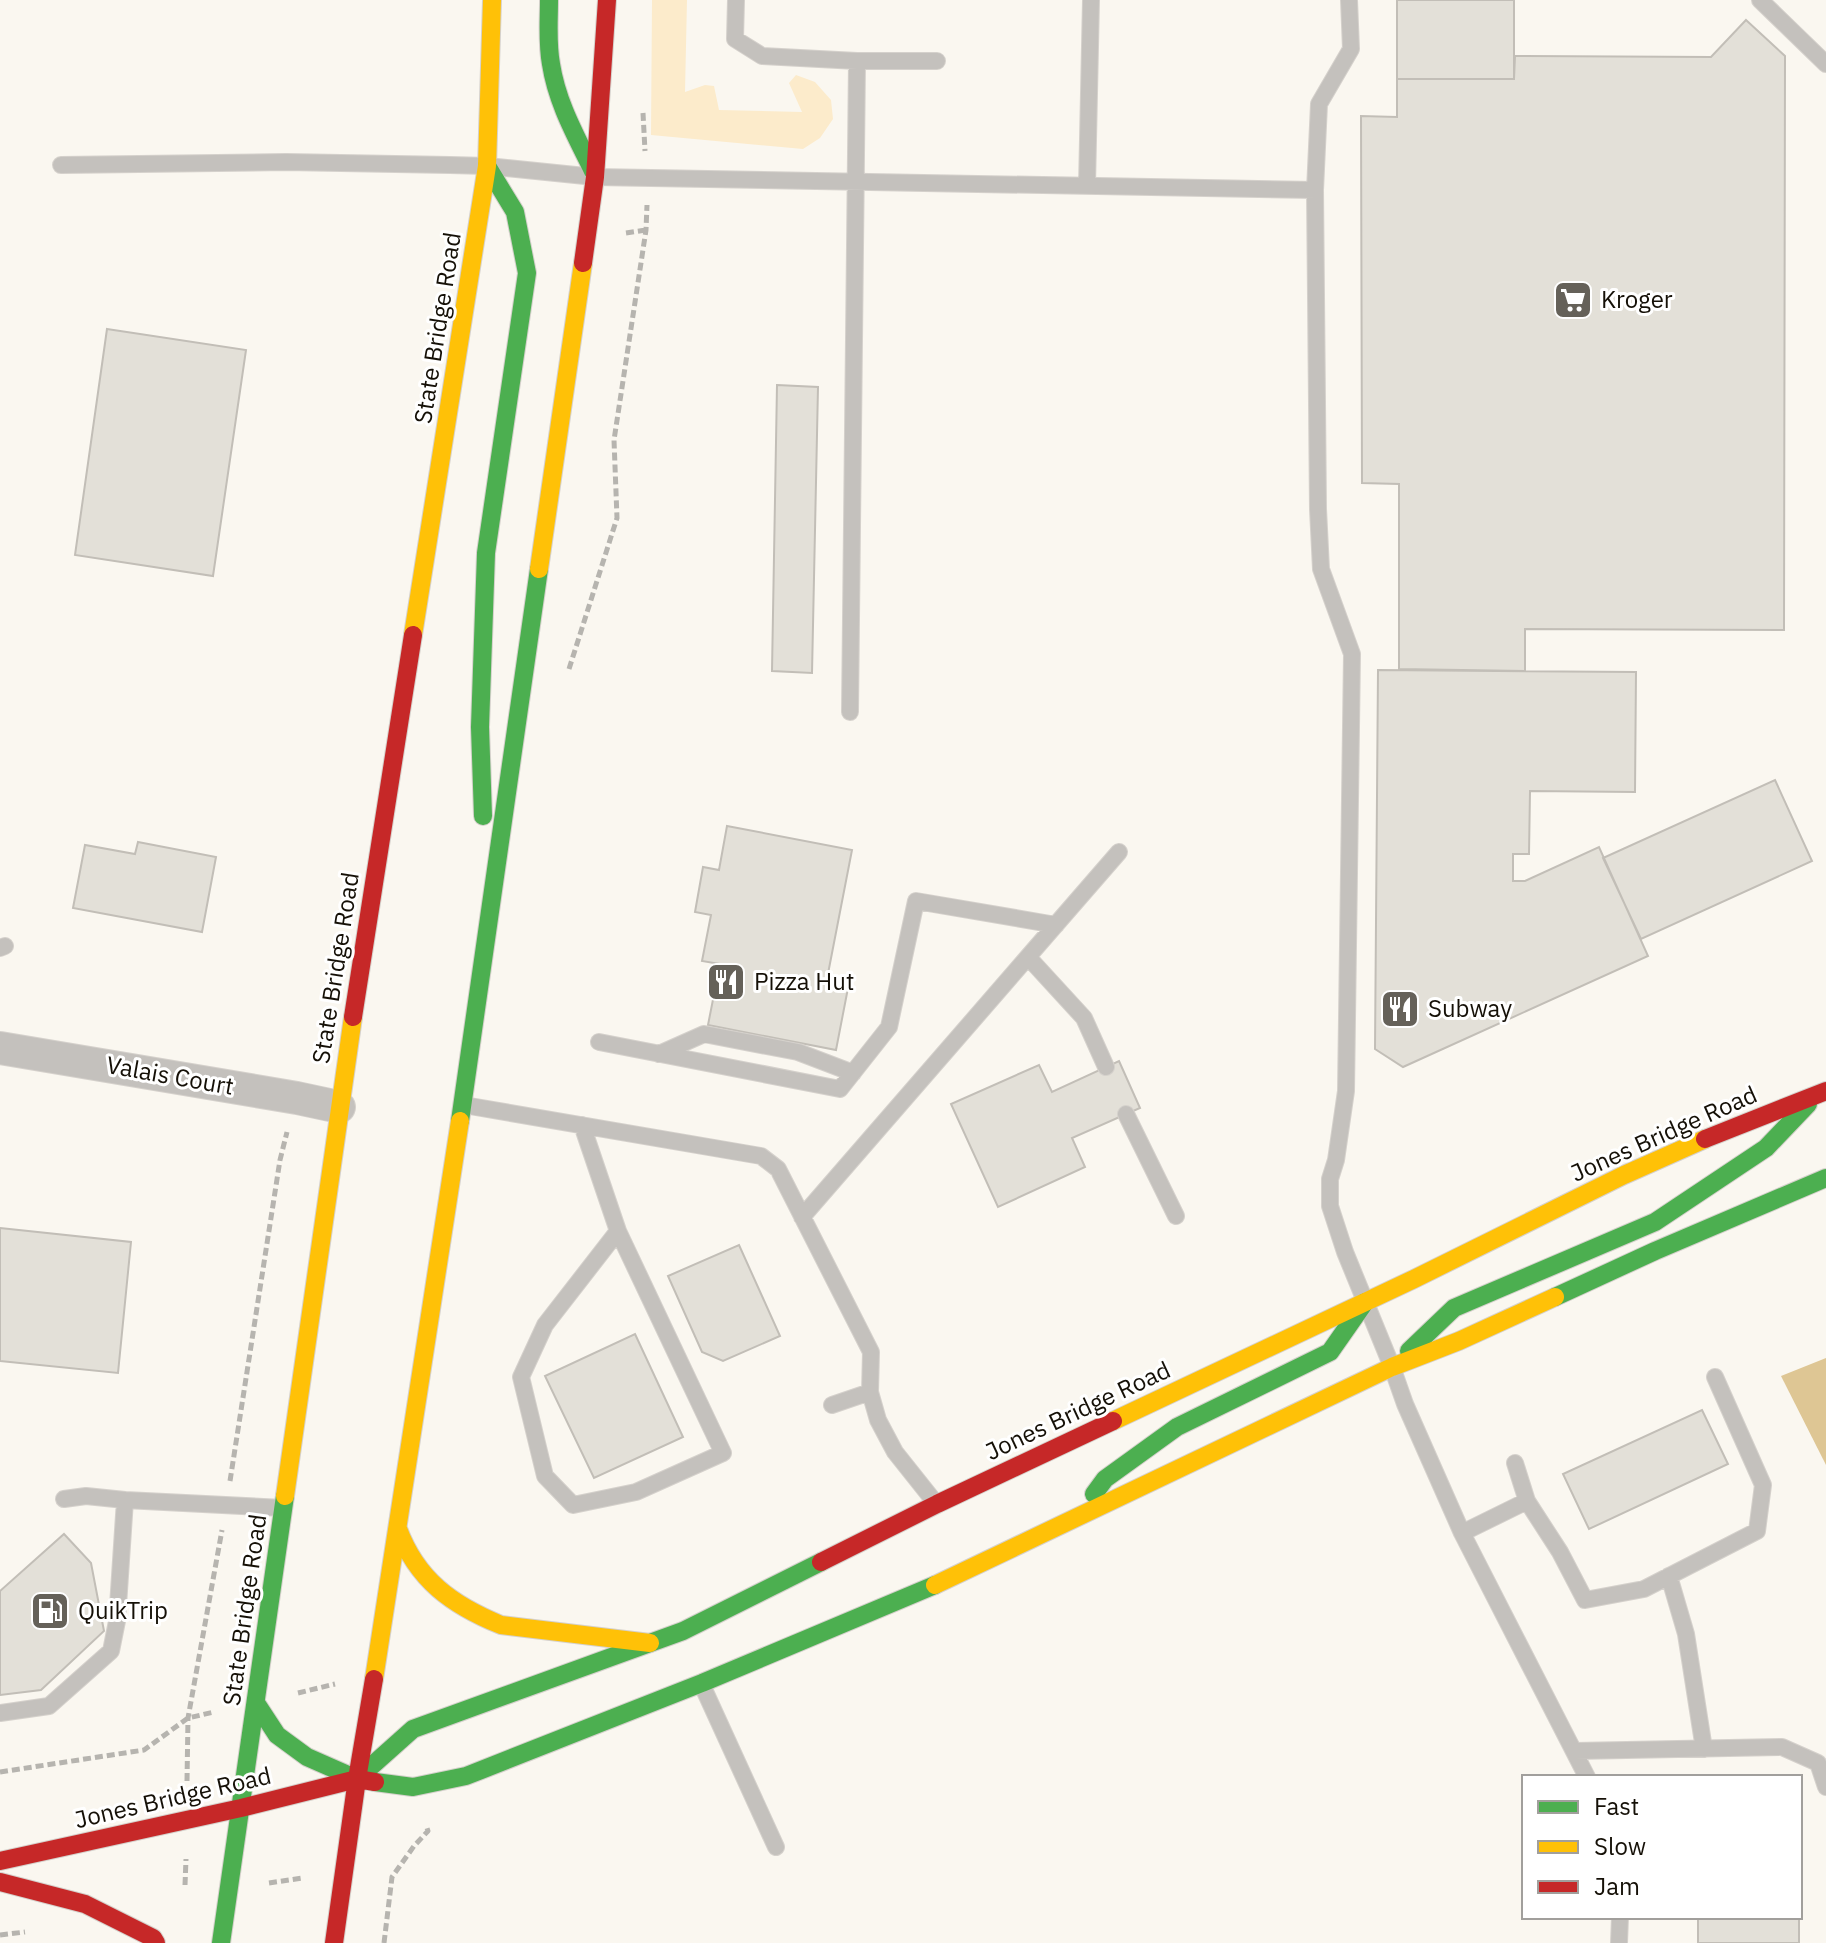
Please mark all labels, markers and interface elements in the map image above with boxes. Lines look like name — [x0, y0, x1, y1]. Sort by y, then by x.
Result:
street label: State Bridge Road — [406, 230, 468, 426]
supermarket icon: Kroger — [1552, 279, 1594, 321]
place label: Kroger — [1601, 283, 1673, 315]
street label: State Bridge Road — [304, 870, 366, 1066]
restaurant icon: Pizza Hut — [705, 961, 747, 1003]
place label: Pizza Hut — [754, 965, 854, 997]
restaurant icon: Subway — [1379, 988, 1421, 1030]
place label: Subway — [1428, 992, 1512, 1024]
street label: Valais Court — [104, 1048, 236, 1102]
street label: Jones Bridge Road — [1565, 1078, 1762, 1189]
street label: Jones Bridge Road — [980, 1353, 1175, 1467]
street label: State Bridge Road — [215, 1512, 273, 1708]
fuel station icon: QuikTrip — [29, 1590, 71, 1632]
place label: QuikTrip — [78, 1594, 168, 1626]
street label: Jones Bridge Road — [71, 1759, 274, 1835]
legend — [1522, 1775, 1802, 1919]
text: Fast — [1594, 1790, 1639, 1822]
text: Slow — [1594, 1830, 1646, 1862]
text: Jam — [1594, 1870, 1640, 1902]

